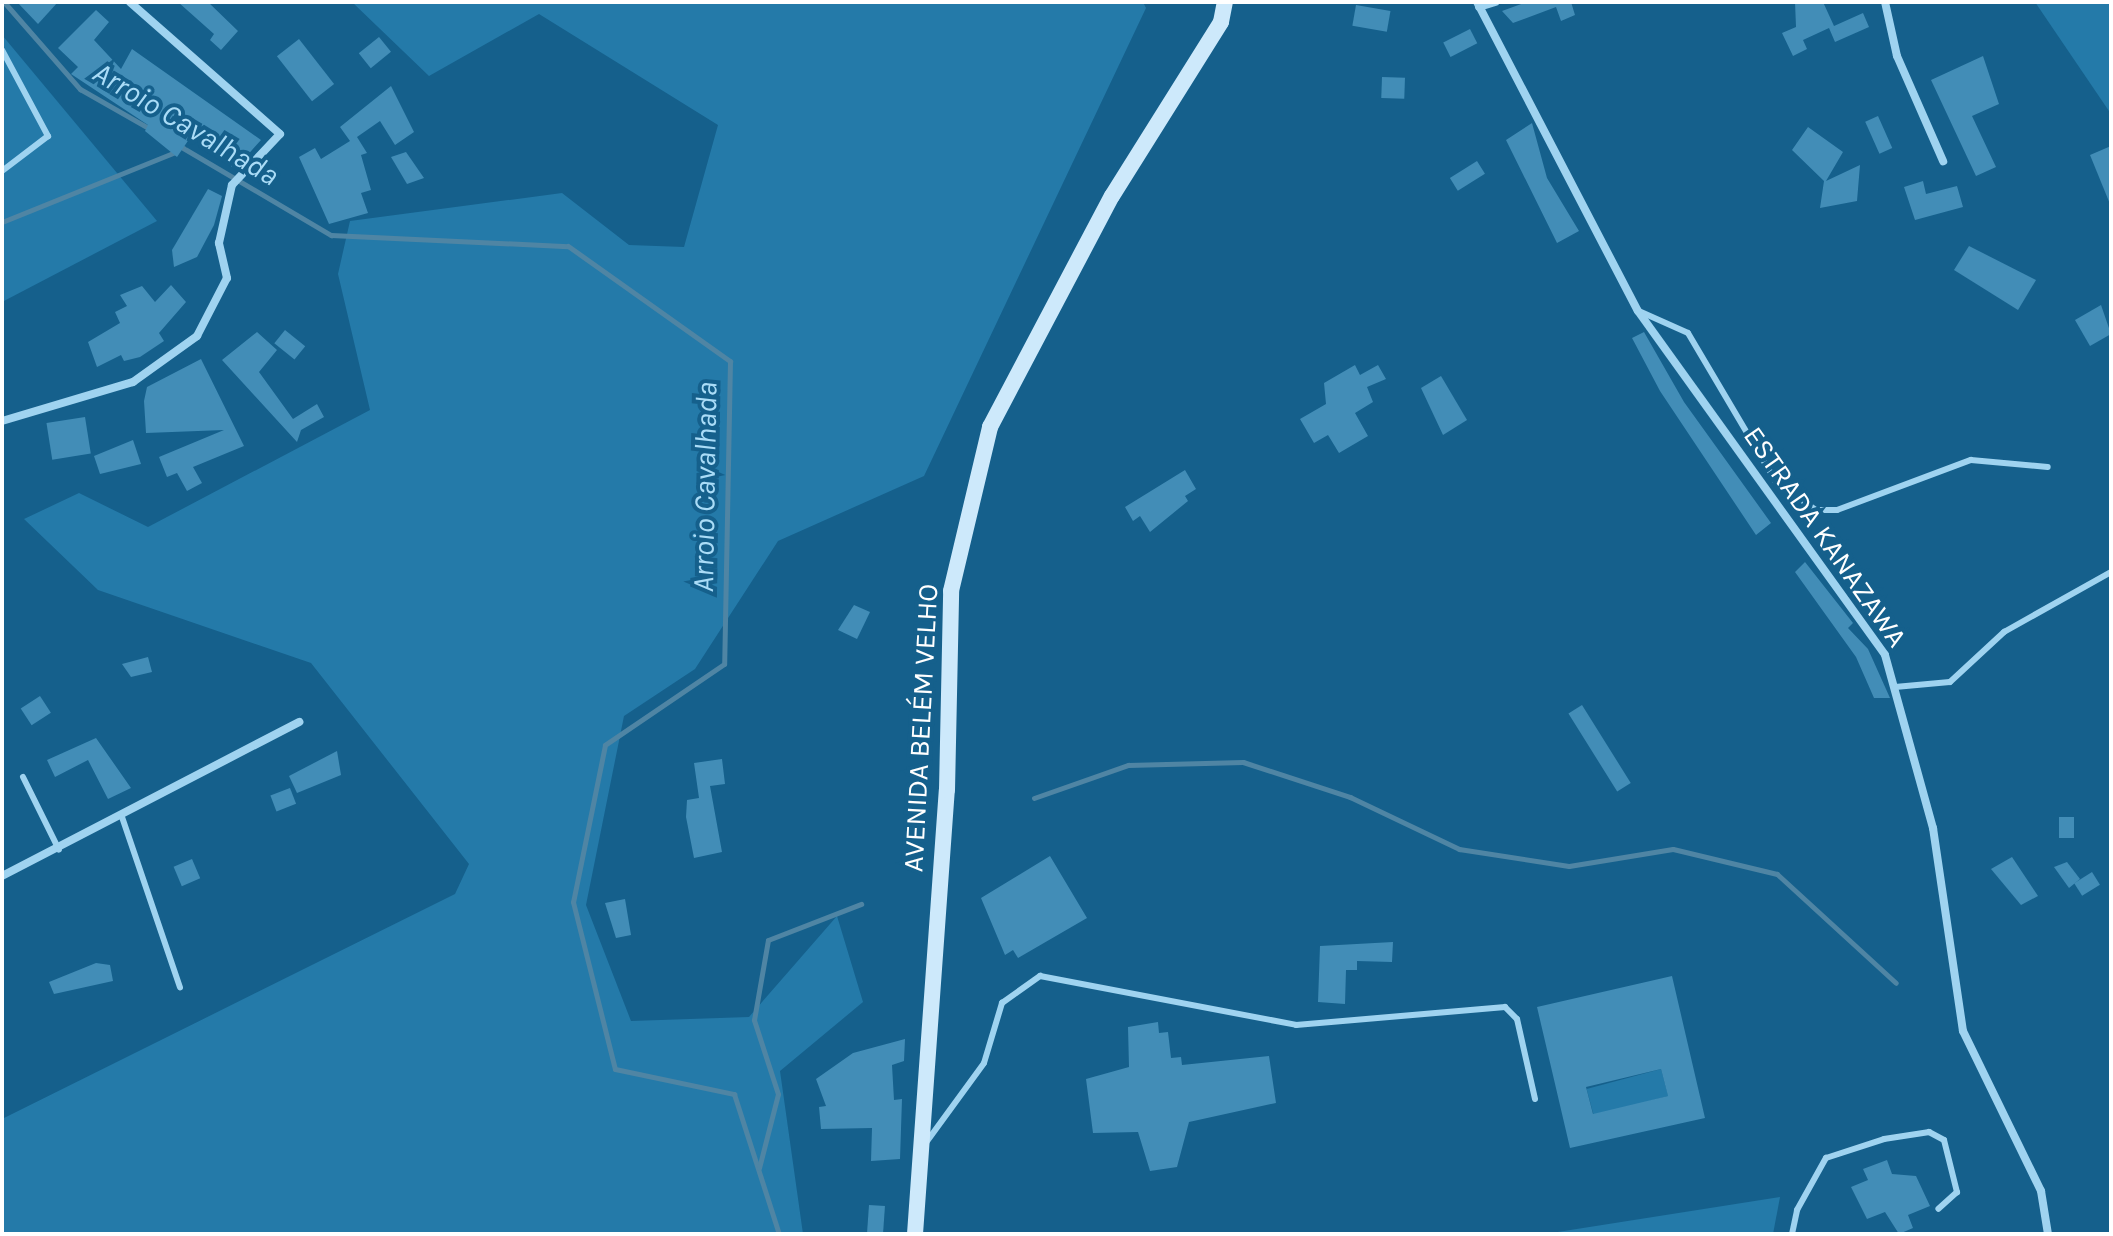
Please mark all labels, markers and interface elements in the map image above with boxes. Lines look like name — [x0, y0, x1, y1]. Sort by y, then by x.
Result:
water label: Arroio Cavalhada — [86, 54, 286, 194]
water label: Arroio Cavalhada — [685, 381, 725, 593]
street label: ESTRADA KANAZAWA — [1736, 420, 1914, 654]
street label: AVENIDA BELÉM VELHO — [897, 583, 945, 873]

